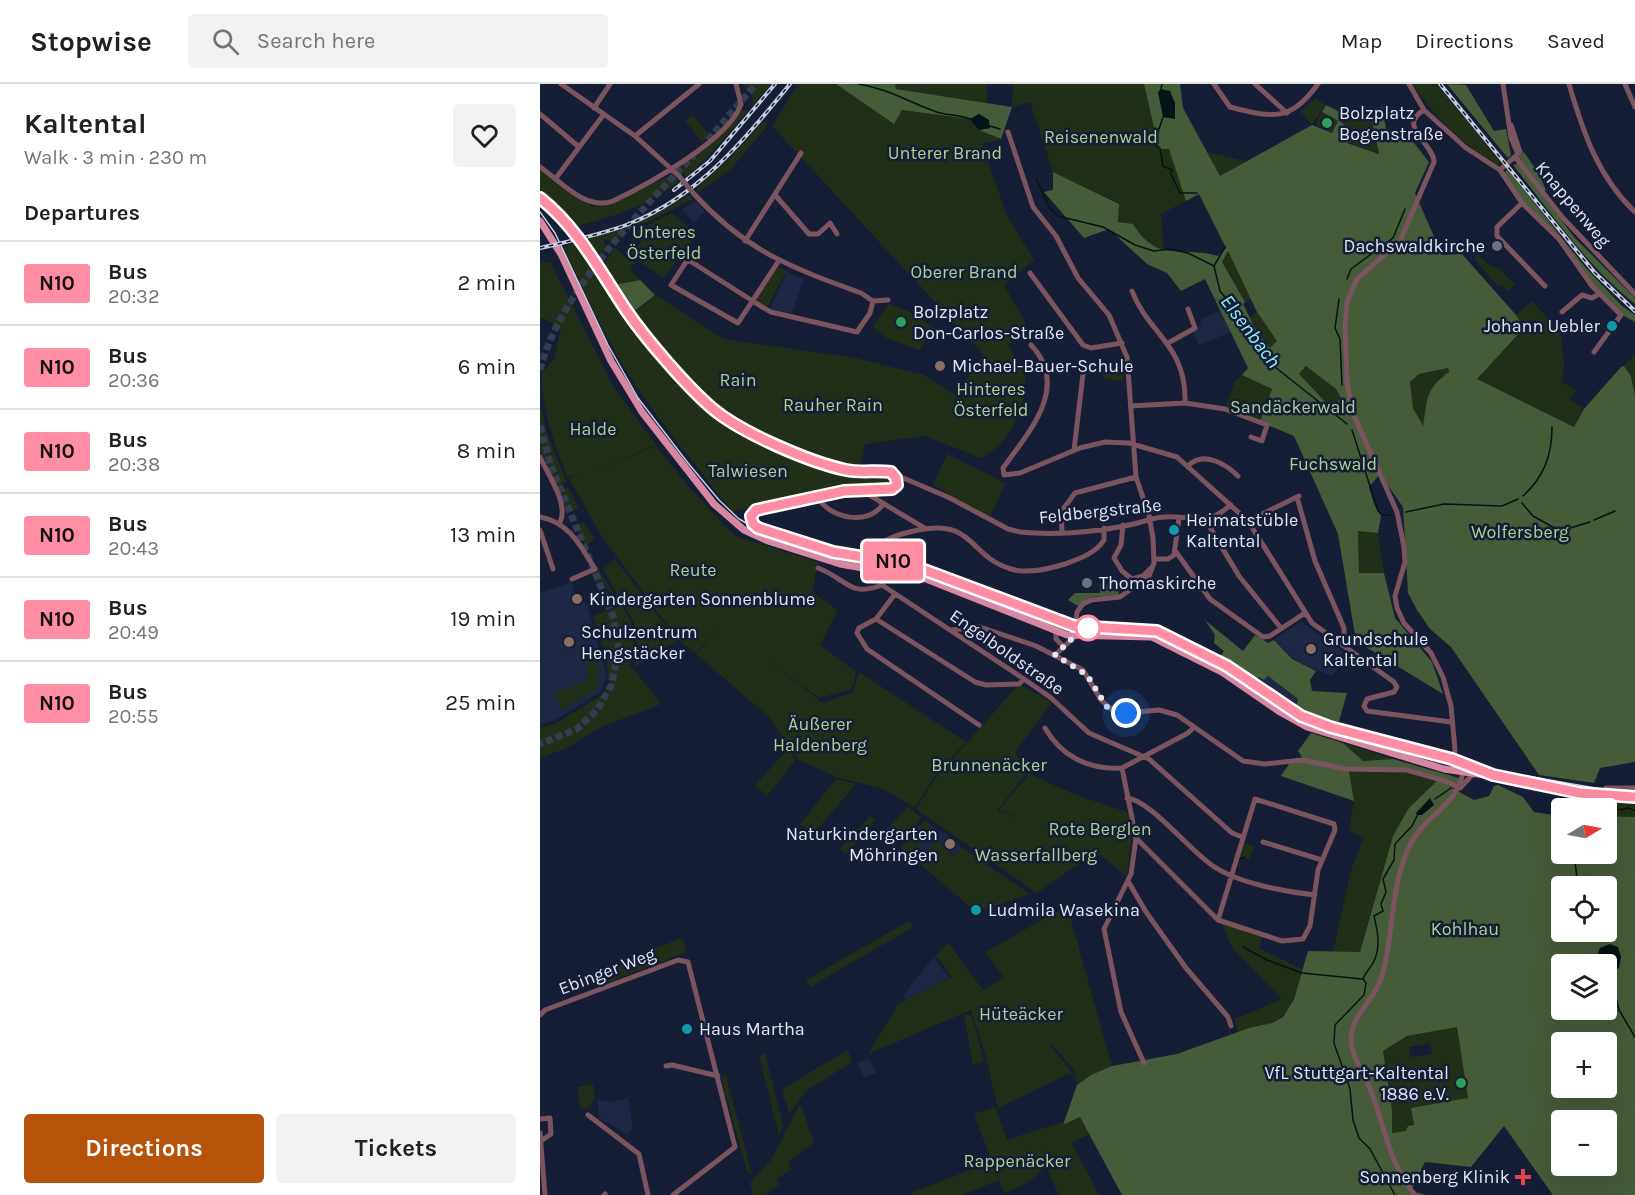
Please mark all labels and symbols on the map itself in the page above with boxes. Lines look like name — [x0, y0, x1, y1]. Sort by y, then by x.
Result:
place label: Bolzplatz Bogenstraße — [1339, 102, 1443, 145]
marker: Bolzplatz Bogenstraße — [1320, 116, 1334, 130]
park label: Reisenenwald — [1044, 126, 1158, 148]
park label: Unterer Brand — [888, 142, 1002, 164]
street label: Knappenweg — [1531, 157, 1615, 251]
park label: Unteres Österfeld — [627, 221, 701, 264]
place label: Dachswaldkirche — [1344, 235, 1485, 257]
marker: Dachswaldkirche — [1490, 239, 1504, 253]
park label: Oberer Brand — [910, 261, 1018, 283]
water label: Elsenbach — [1216, 290, 1286, 372]
place label: Bolzplatz Don-Carlos-Straße — [913, 301, 1064, 344]
marker: Bolzplatz Don-Carlos-Straße — [894, 315, 908, 329]
place label: Johann Uebler — [1484, 315, 1600, 337]
marker: Johann Uebler — [1605, 319, 1619, 333]
place label: Michael-Bauer-Schule — [952, 355, 1133, 377]
marker: Michael-Bauer-Schule — [933, 359, 947, 373]
park label: Rain — [719, 369, 757, 391]
park label: Hinteres Österfeld — [954, 378, 1028, 421]
park label: Rauher Rain — [783, 394, 883, 416]
park label: Sandäckerwald — [1230, 396, 1356, 418]
park label: Halde — [570, 418, 616, 440]
park label: Fuchswald — [1289, 453, 1377, 475]
park label: Talwiesen — [708, 460, 788, 482]
street label: Feldbergstraße — [1038, 494, 1162, 528]
place label: Heimatstüble Kaltental — [1186, 509, 1298, 552]
park label: Wolfersberg — [1471, 521, 1569, 543]
marker: Heimatstüble Kaltental — [1167, 523, 1181, 537]
line badge: N10 — [858, 542, 928, 580]
park label: Reute — [669, 559, 717, 581]
place label: Thomaskirche — [1099, 572, 1216, 594]
marker: Thomaskirche — [1080, 576, 1094, 590]
place label: Kindergarten Sonnenblume — [589, 588, 815, 610]
marker: Kindergarten Sonnenblume — [570, 592, 584, 606]
street label: Engelboldstraße — [946, 604, 1068, 700]
unlabelled marker — [1075, 615, 1101, 641]
place label: Schulzentrum Hengstäcker — [581, 621, 698, 664]
place label: Grundschule Kaltental — [1323, 628, 1428, 671]
marker: Schulzentrum Hengstäcker — [562, 635, 576, 649]
marker: Grundschule Kaltental — [1304, 642, 1318, 656]
your location — [1111, 698, 1141, 728]
park label: Äußerer Haldenberg — [773, 713, 867, 756]
park label: Brunnenäcker — [931, 754, 1047, 776]
north arrow — [1551, 798, 1617, 864]
park label: Rote Berglen — [1048, 818, 1152, 840]
place label: Naturkindergarten Möhringen — [786, 823, 938, 866]
marker: Naturkindergarten Möhringen — [943, 837, 957, 851]
park label: Wasserfallberg — [975, 844, 1097, 866]
place label: Ludmila Wasekina — [988, 899, 1140, 921]
marker: Ludmila Wasekina — [969, 903, 983, 917]
park label: Kohlhau — [1431, 918, 1499, 940]
street label: Ebinger Weg — [555, 942, 659, 1000]
park label: Hüteäcker — [979, 1003, 1064, 1025]
place label: Haus Martha — [699, 1018, 805, 1040]
marker: Haus Martha — [680, 1022, 694, 1036]
place label: VfL Stuttgart-Kaltental 1886 e.V. — [1265, 1062, 1449, 1105]
marker: VfL Stuttgart-Kaltental 1886 e.V. — [1454, 1076, 1468, 1090]
park label: Rappenäcker — [963, 1150, 1071, 1172]
place label: Sonnenberg Klinik — [1359, 1166, 1510, 1188]
marker: Sonnenberg Klinik — [1514, 1168, 1532, 1186]

